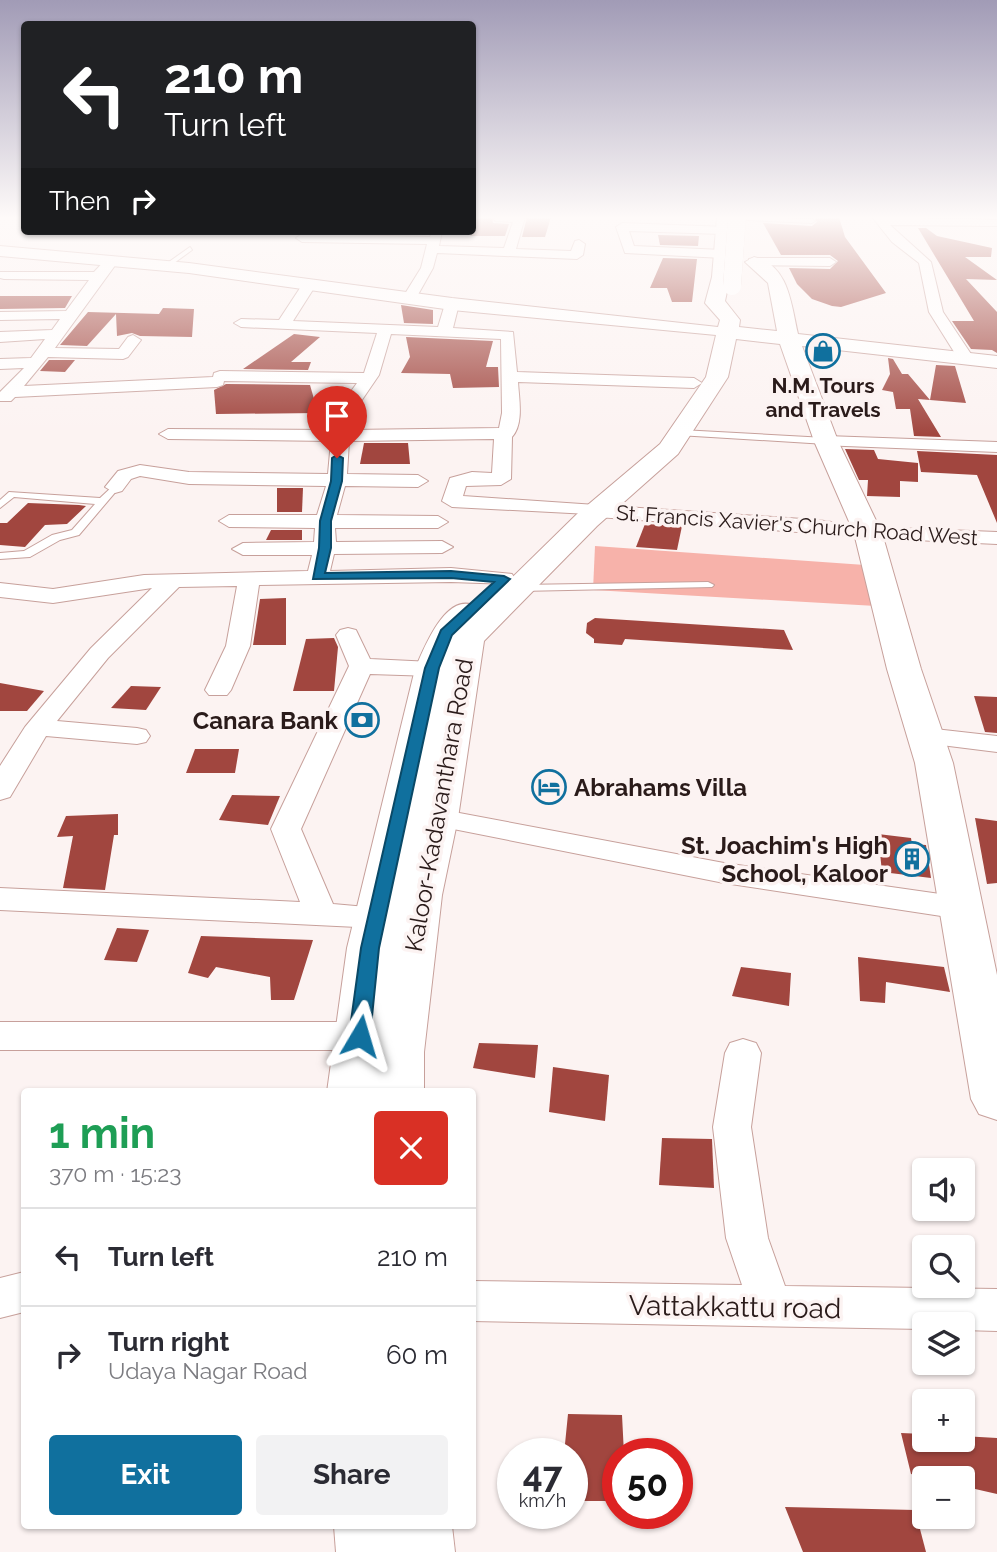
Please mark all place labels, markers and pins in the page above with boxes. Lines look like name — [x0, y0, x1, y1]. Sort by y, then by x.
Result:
shop icon: N.M. Tours and Travels — [804, 332, 842, 370]
place label: N.M. Tours and Travels — [765, 373, 881, 422]
pin — [307, 386, 367, 458]
bank icon: Canara Bank — [343, 701, 381, 739]
place label: Canara Bank — [193, 706, 339, 735]
hotel icon: Abrahams Villa — [530, 768, 568, 806]
place label: Abrahams Villa — [574, 773, 747, 802]
place label: St. Joachim's High School, Kaloor — [681, 831, 888, 888]
building icon: St. Joachim's High School, Kaloor — [893, 840, 931, 878]

